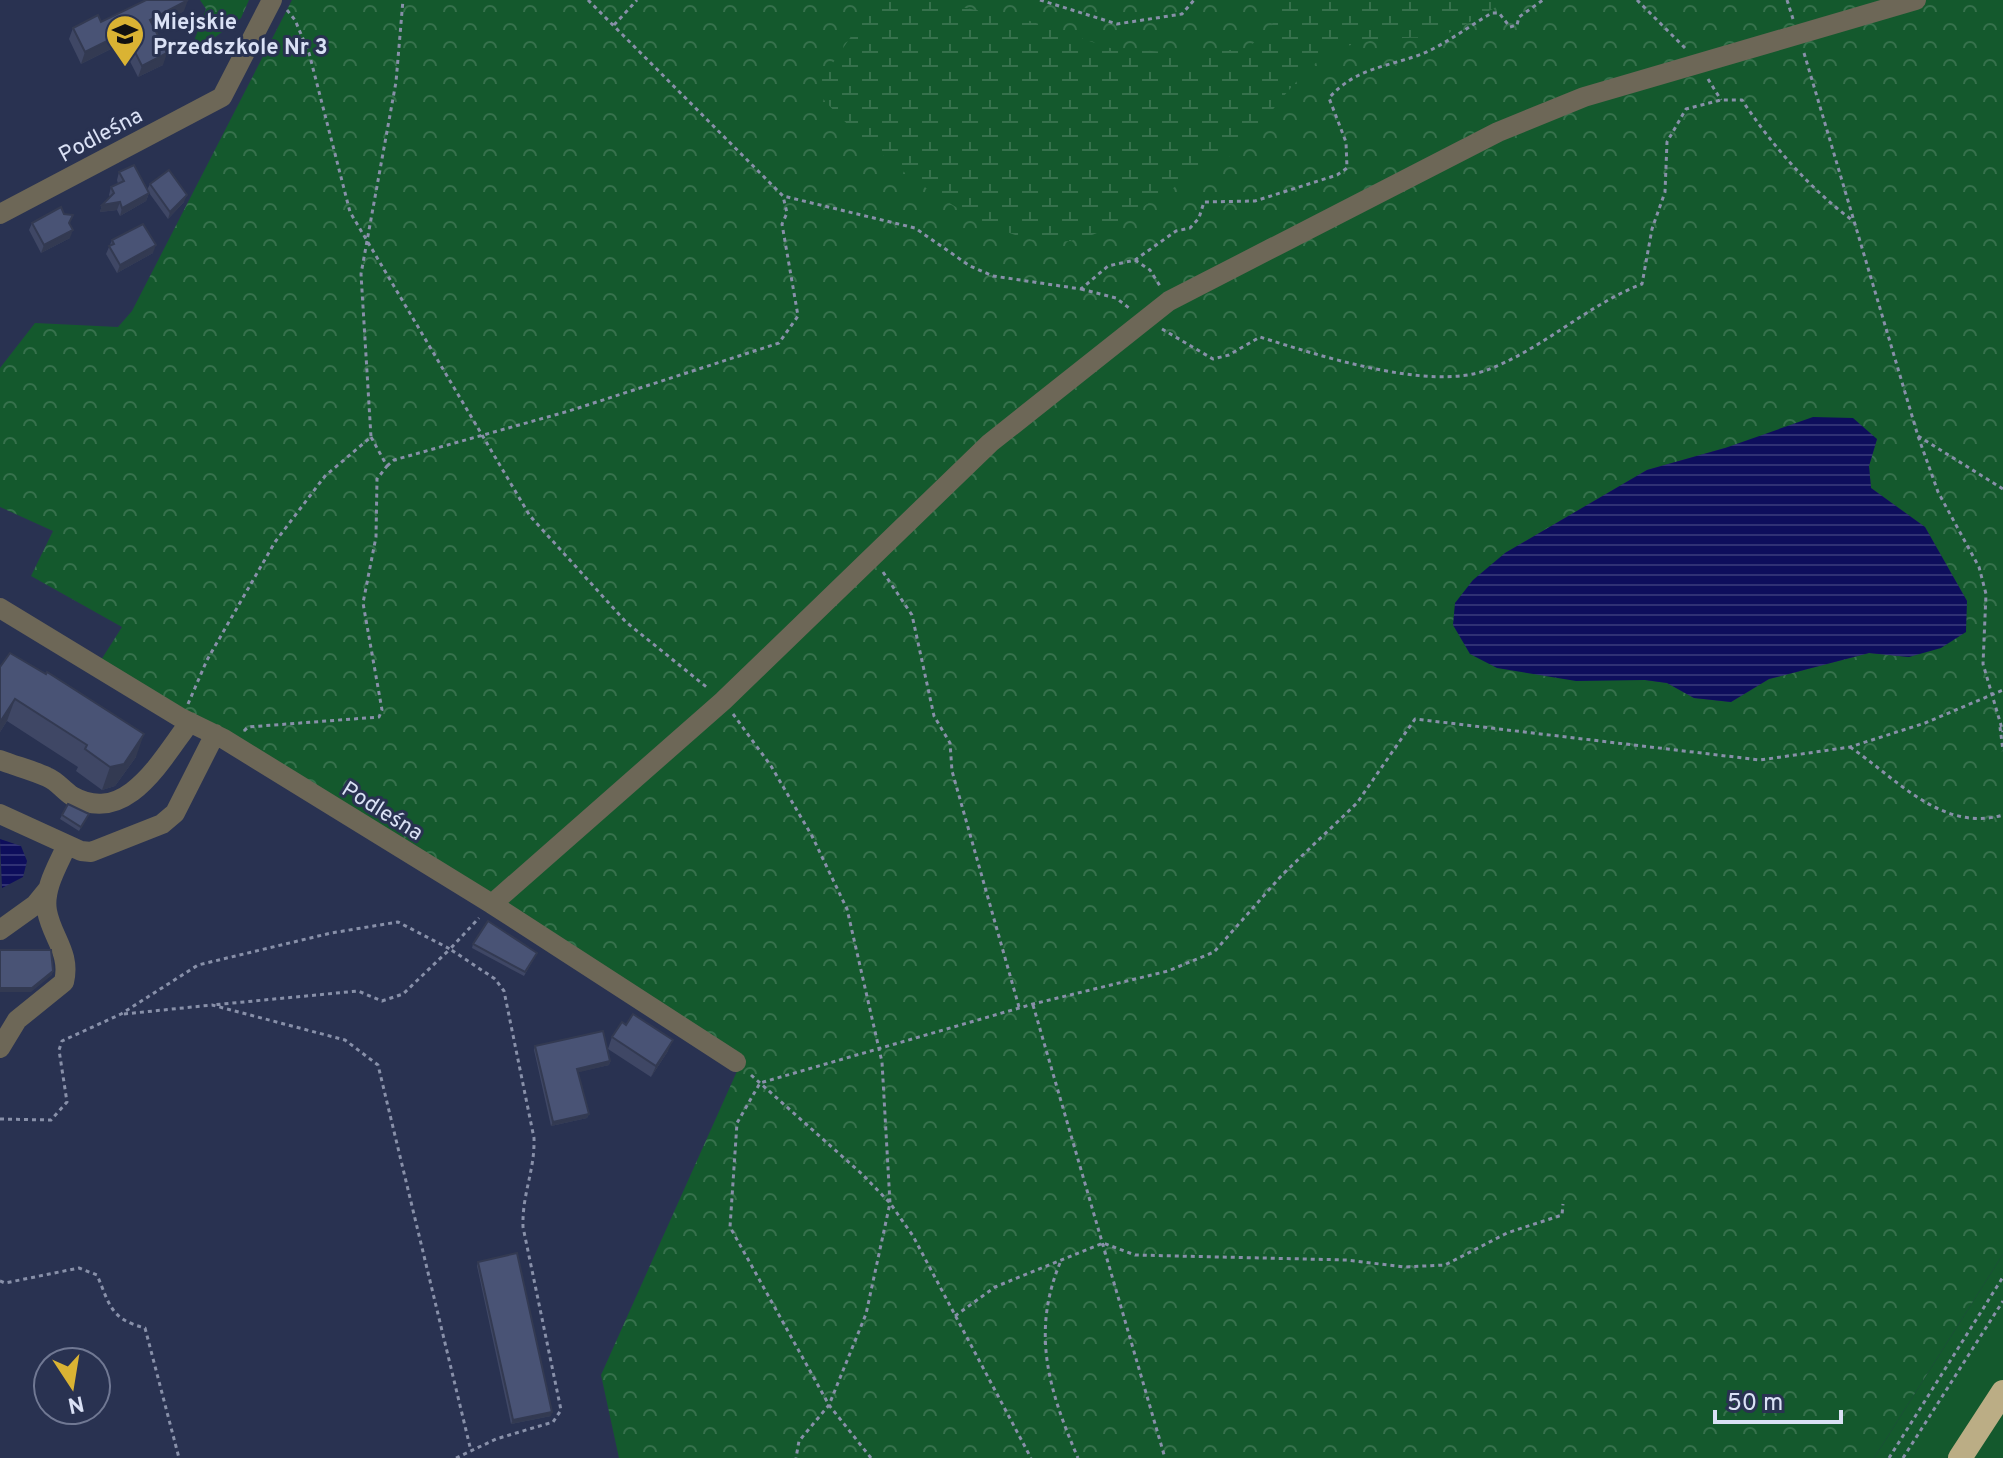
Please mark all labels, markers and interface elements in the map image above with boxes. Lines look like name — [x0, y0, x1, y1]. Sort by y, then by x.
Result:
place label: Miejskie Przedszkole Nr 3 — [153, 10, 328, 62]
school or university icon: Miejskie Przedszkole Nr 3 — [104, 13, 146, 68]
street label: Podleśna — [55, 103, 148, 169]
street label: Podleśna — [336, 777, 427, 848]
north arrow — [32, 1346, 112, 1426]
scale bar — [1715, 1374, 1841, 1424]
text: N — [65, 1388, 86, 1418]
text: 50 m — [1727, 1389, 1783, 1419]

